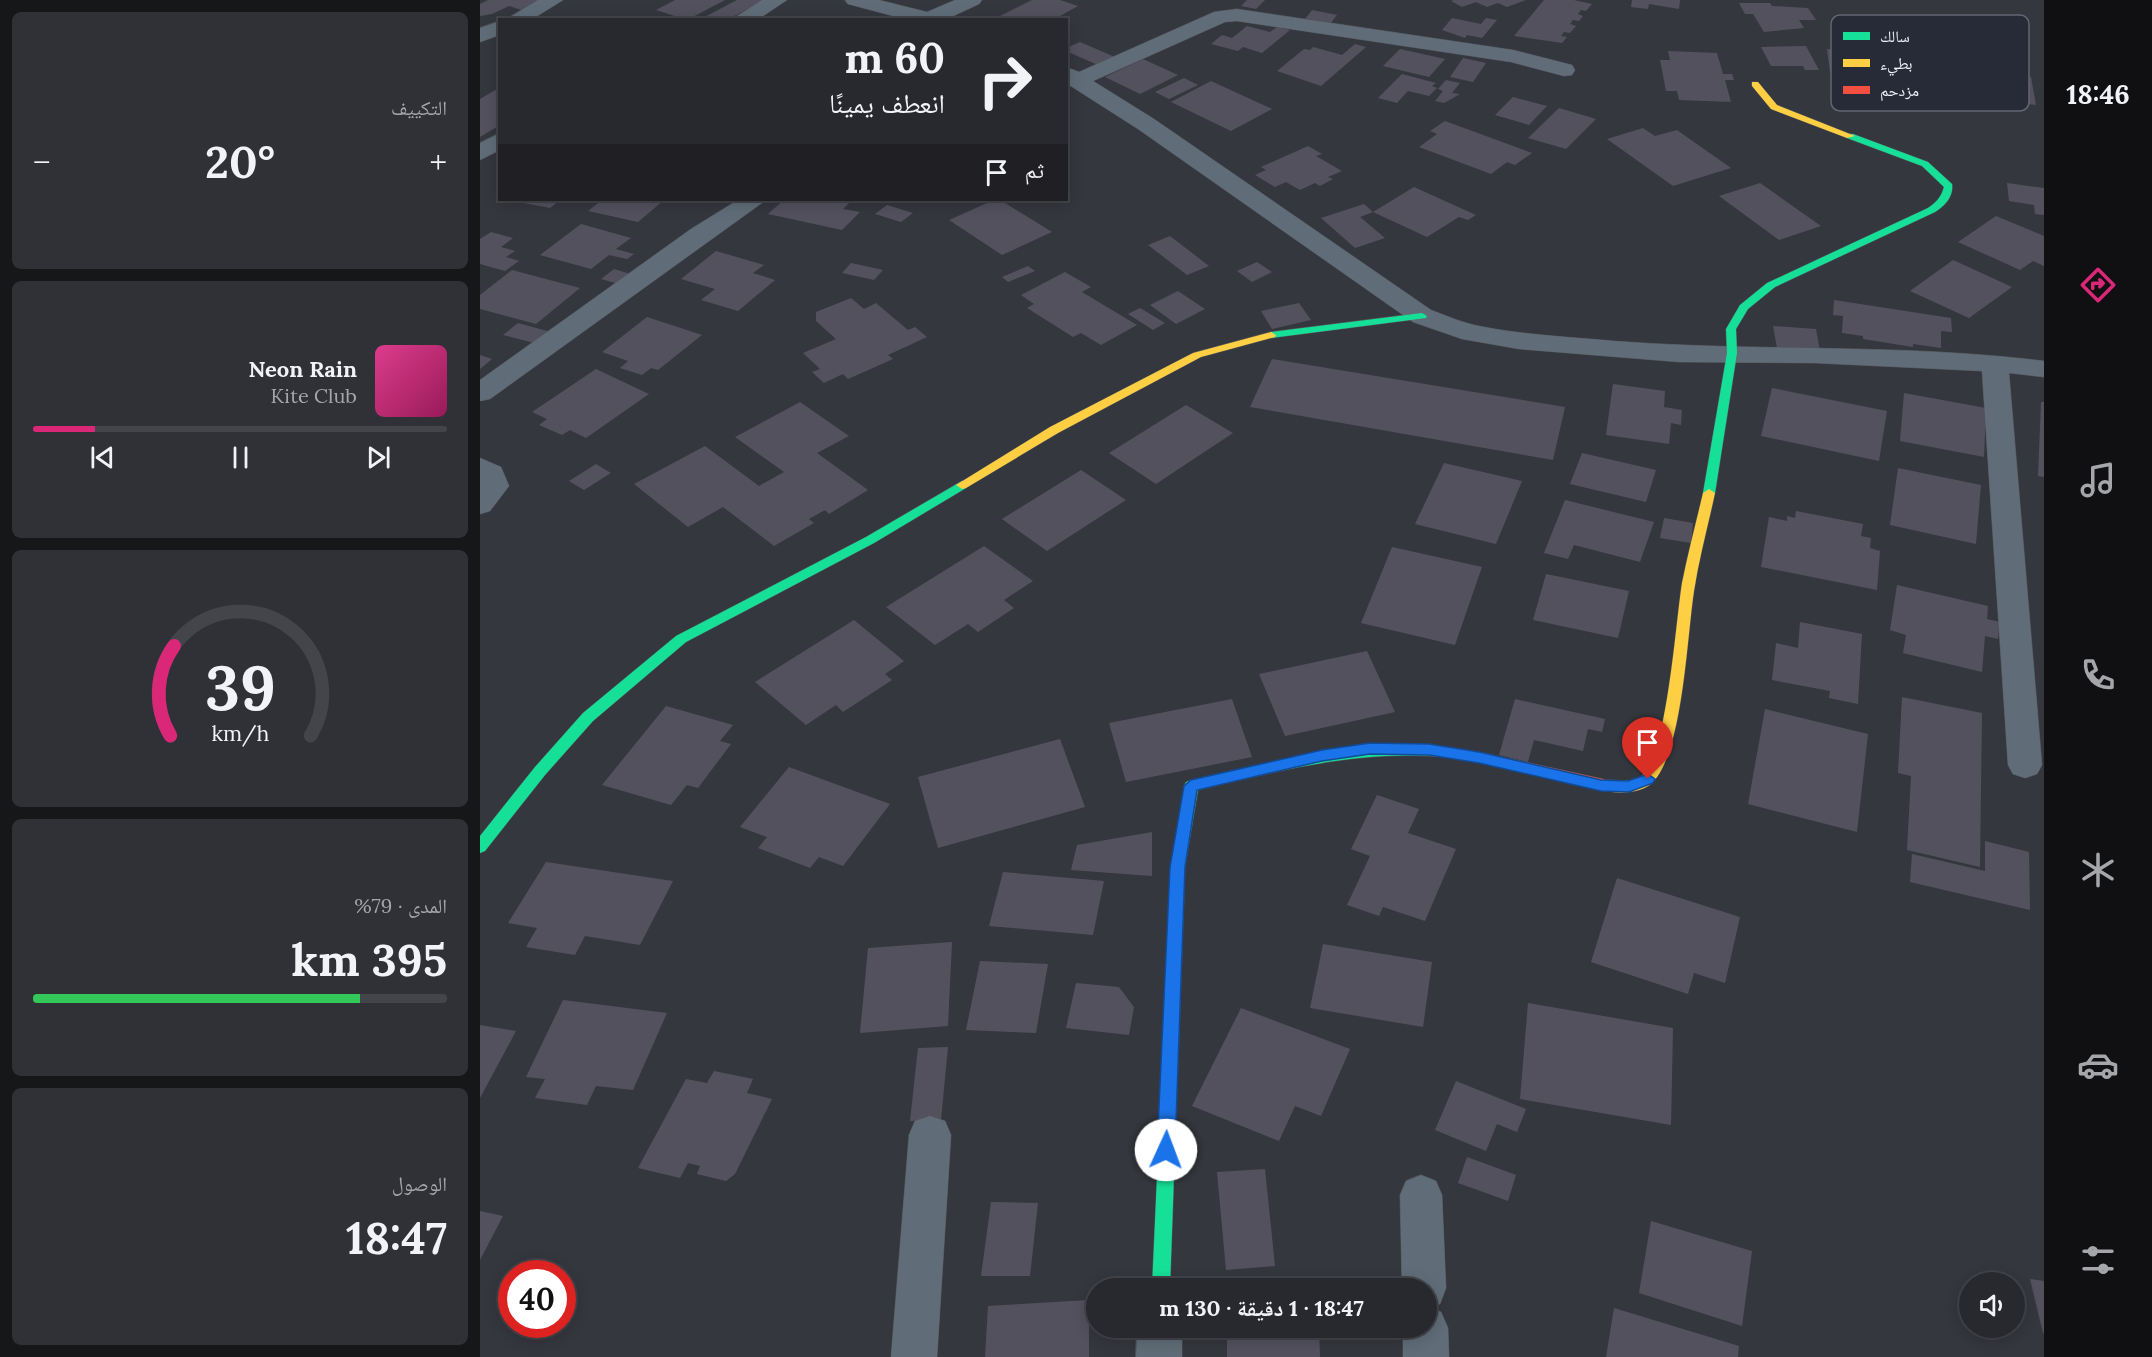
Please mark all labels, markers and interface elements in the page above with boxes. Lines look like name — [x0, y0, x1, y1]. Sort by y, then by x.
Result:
legend — [1831, 15, 2029, 111]
text: سالك — [1880, 26, 1910, 46]
text: 60 m — [844, 31, 945, 85]
icon: right — [966, 42, 1044, 120]
text: بطيء — [1880, 53, 1912, 76]
text: 18:46 — [2066, 77, 2130, 111]
text: مزدحم — [1880, 80, 1919, 101]
text: انعطف يمينًا — [829, 86, 945, 120]
text: التكييف — [391, 95, 447, 120]
text: 20° — [205, 133, 275, 190]
text: − — [33, 141, 51, 183]
text: + — [429, 141, 447, 183]
icon: arrive — [980, 156, 1013, 189]
text: ثم — [1025, 156, 1044, 184]
icon: directions — [2077, 264, 2119, 306]
text: Neon Rain — [249, 355, 357, 383]
text: Kite Club — [271, 383, 357, 408]
icon: previous — [86, 441, 119, 474]
icon: pause — [224, 441, 257, 474]
icon: next — [362, 441, 395, 474]
icon: music — [2077, 459, 2119, 501]
text: 39 — [205, 647, 275, 727]
icon: phone — [2077, 654, 2119, 696]
pin — [1622, 717, 1673, 779]
text: km/h — [211, 719, 269, 747]
icon: arrive — [1631, 726, 1664, 759]
icon: climate — [2077, 849, 2119, 891]
text: المدى · 79% — [354, 893, 447, 918]
text: 395 km — [292, 931, 447, 988]
icon: car — [2077, 1044, 2119, 1086]
position arrow — [1134, 1118, 1198, 1182]
text: الوصول — [392, 1171, 447, 1196]
text: 18:47 — [346, 1209, 447, 1266]
icon: filters — [2077, 1239, 2119, 1281]
speed limit sign: 40 — [498, 1260, 576, 1338]
map controls — [1959, 1272, 2025, 1338]
button: sound — [1959, 1272, 2025, 1338]
text: 18:47 · 1 دقيقة · 130 m — [1159, 1294, 1364, 1322]

